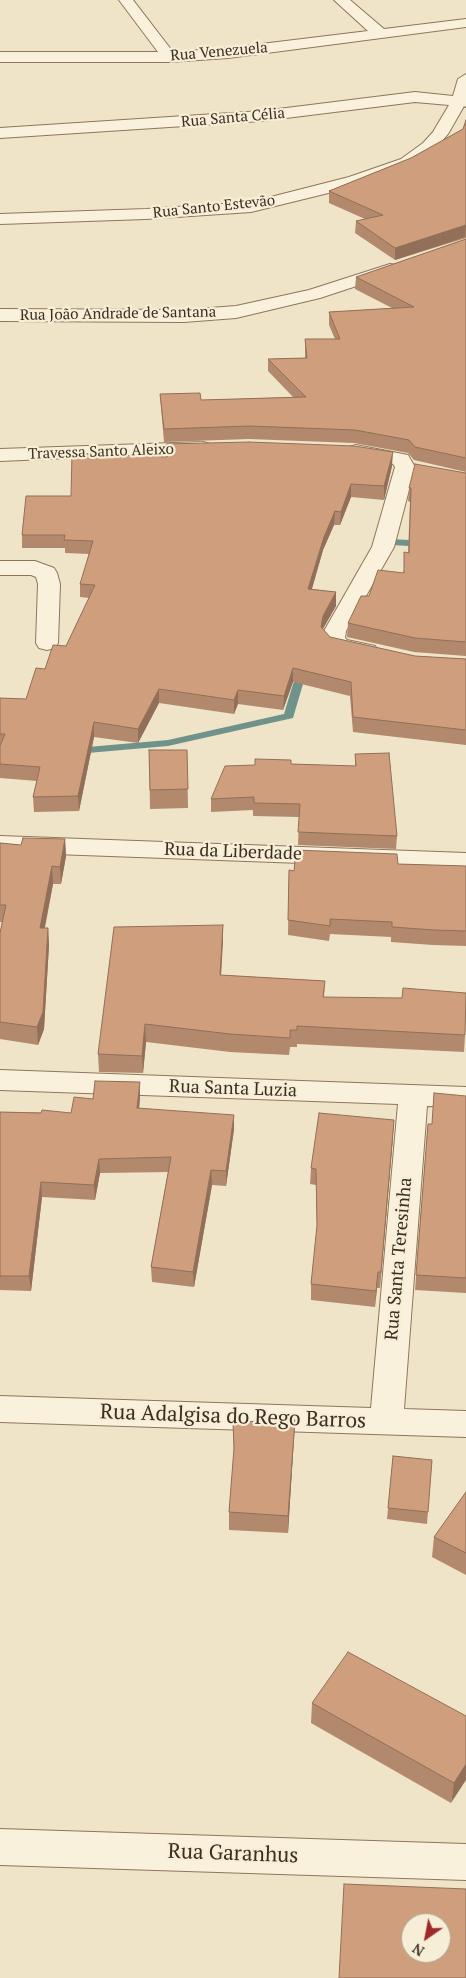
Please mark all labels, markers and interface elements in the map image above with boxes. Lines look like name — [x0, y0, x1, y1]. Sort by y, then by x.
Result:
street label: Rua Venezuela — [170, 39, 268, 65]
street label: Rua Santa Célia — [180, 104, 286, 132]
street label: Rua Santo Estevão — [152, 192, 276, 222]
street label: Rua João Andrade de Santana — [20, 303, 216, 325]
street label: Travessa Santo Aleixo — [28, 440, 174, 464]
street label: Rua da Liberdade — [164, 839, 302, 865]
street label: Rua Santa Luzia — [168, 1076, 298, 1102]
street label: Rua Santa Teresinha — [381, 1177, 417, 1341]
street label: Rua Adalgisa do Rego Barros — [100, 1400, 366, 1434]
street label: Rua Garanhus — [167, 1839, 299, 1869]
north arrow — [401, 1913, 451, 1963]
text: N — [408, 1939, 428, 1961]

